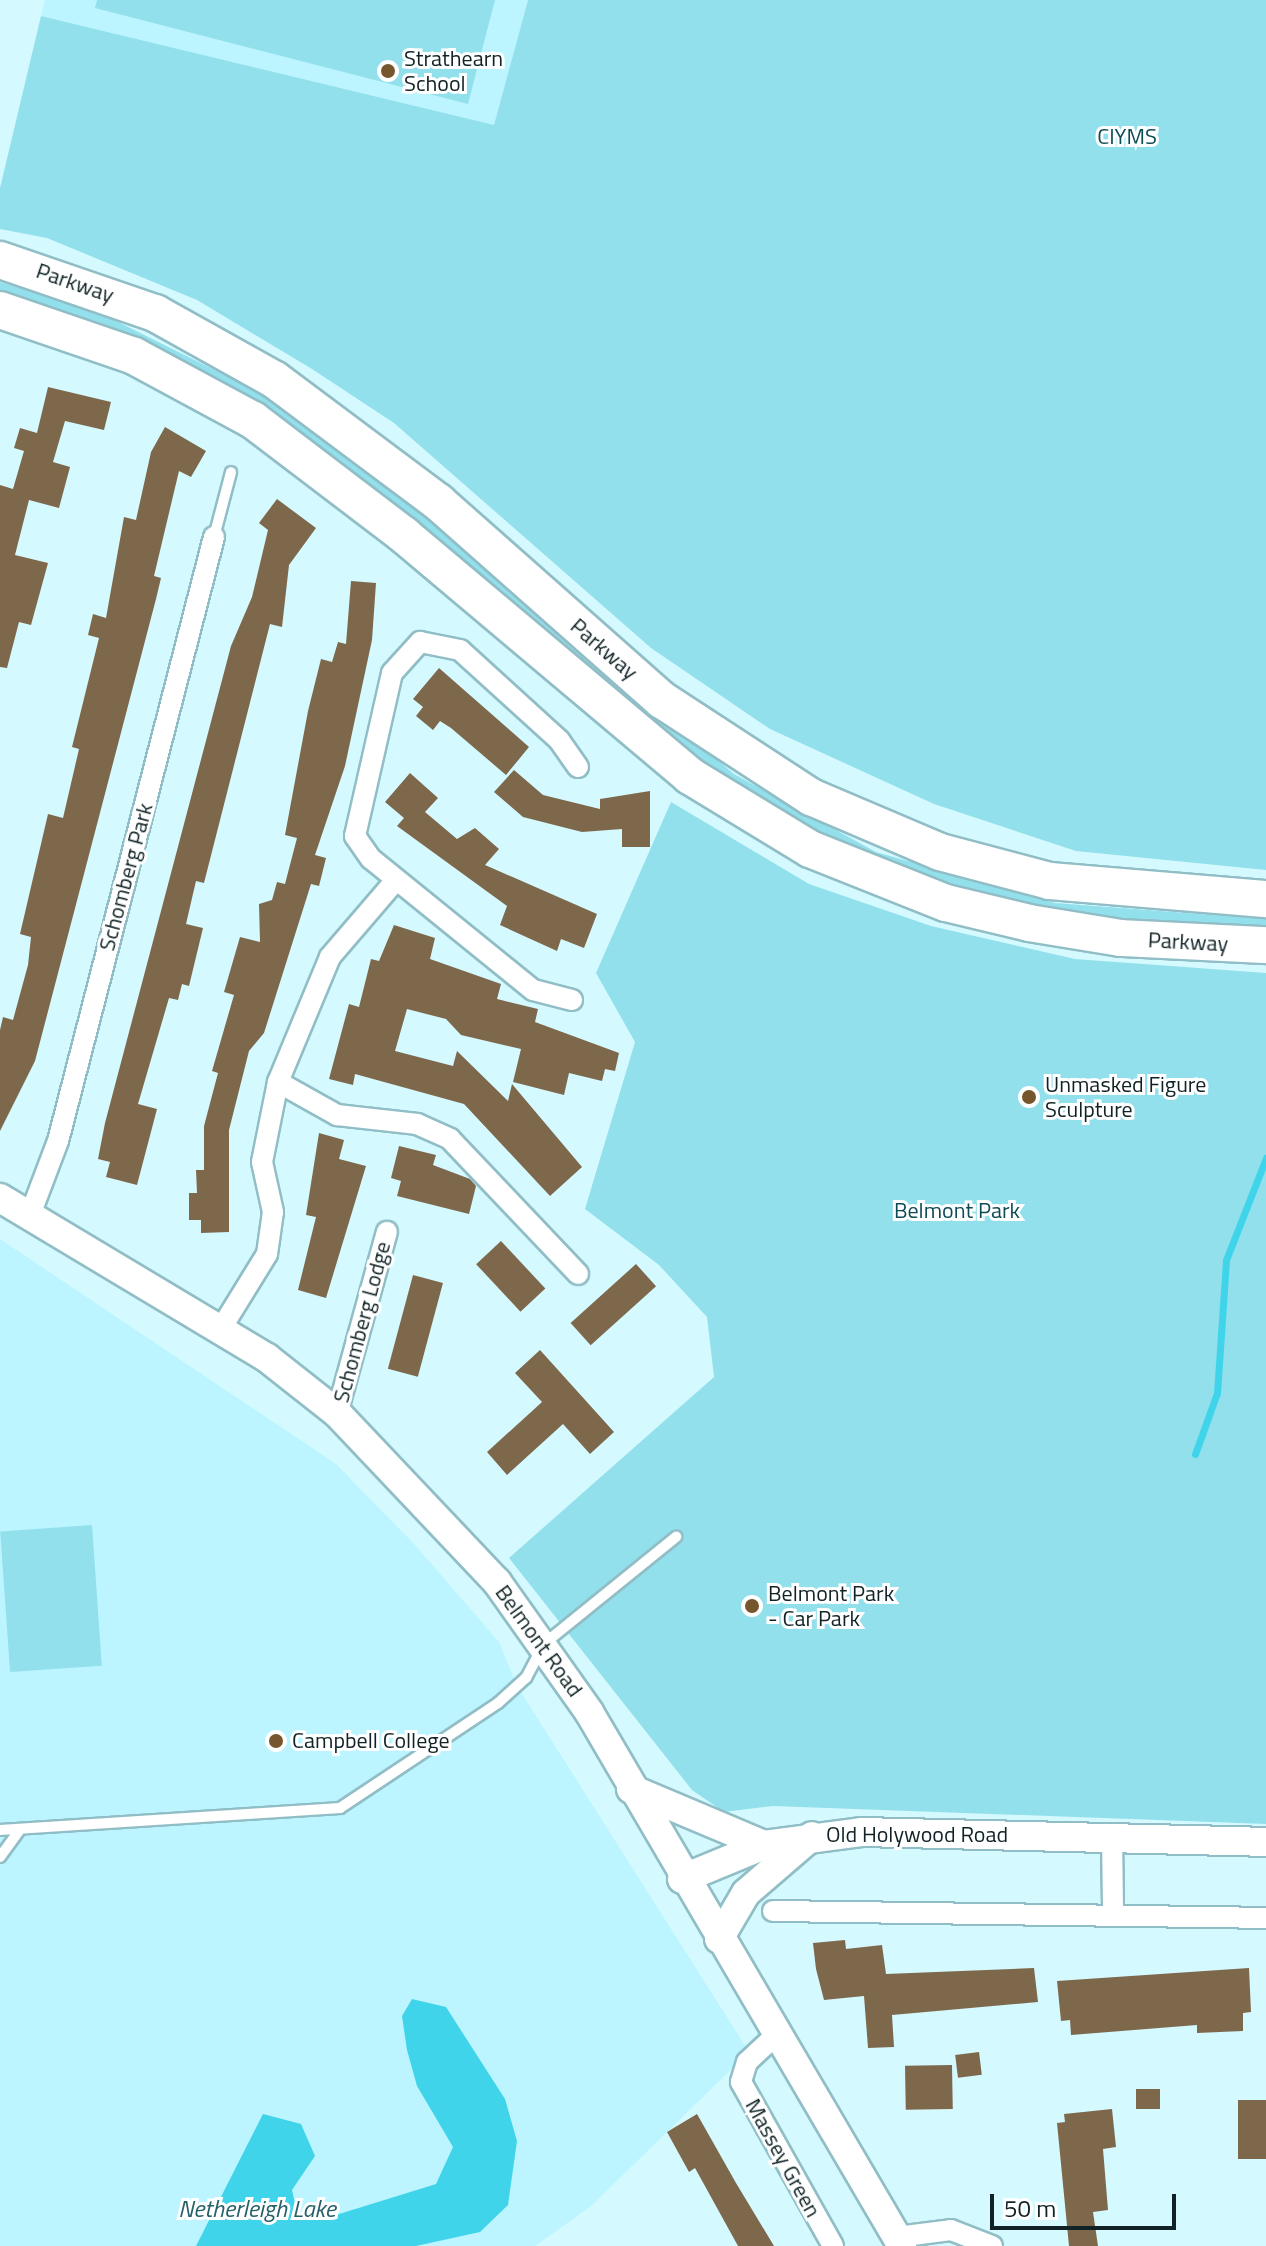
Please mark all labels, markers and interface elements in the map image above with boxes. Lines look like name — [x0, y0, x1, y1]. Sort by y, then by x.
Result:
place label: Strathearn School — [404, 45, 503, 96]
marker: Strathearn School — [379, 62, 397, 80]
park label: CIYMS — [1097, 124, 1157, 150]
street label: Parkway — [33, 257, 117, 309]
street label: Parkway — [565, 613, 643, 685]
street label: Schomberg Park — [94, 800, 158, 954]
street label: Parkway — [1147, 927, 1229, 957]
place label: Unmasked Figure Sculpture — [1045, 1071, 1206, 1122]
marker: Unmasked Figure Sculpture — [1020, 1088, 1038, 1106]
park label: Belmont Park — [894, 1198, 1020, 1224]
street label: Schomberg Lodge — [328, 1239, 396, 1405]
street label: Belmont Road — [490, 1580, 588, 1702]
place label: Belmont Park - Car Park — [768, 1580, 894, 1632]
marker: Belmont Park - Car Park — [743, 1597, 761, 1615]
place label: Campbell College — [292, 1728, 450, 1754]
marker: Campbell College — [267, 1732, 285, 1750]
street label: Old Holywood Road — [826, 1822, 1008, 1848]
street label: Massey Green — [740, 2094, 826, 2222]
scale bar — [994, 2178, 1180, 2228]
text: 50 m — [1004, 2190, 1056, 2226]
water label: Netherleigh Lake — [178, 2195, 336, 2223]

